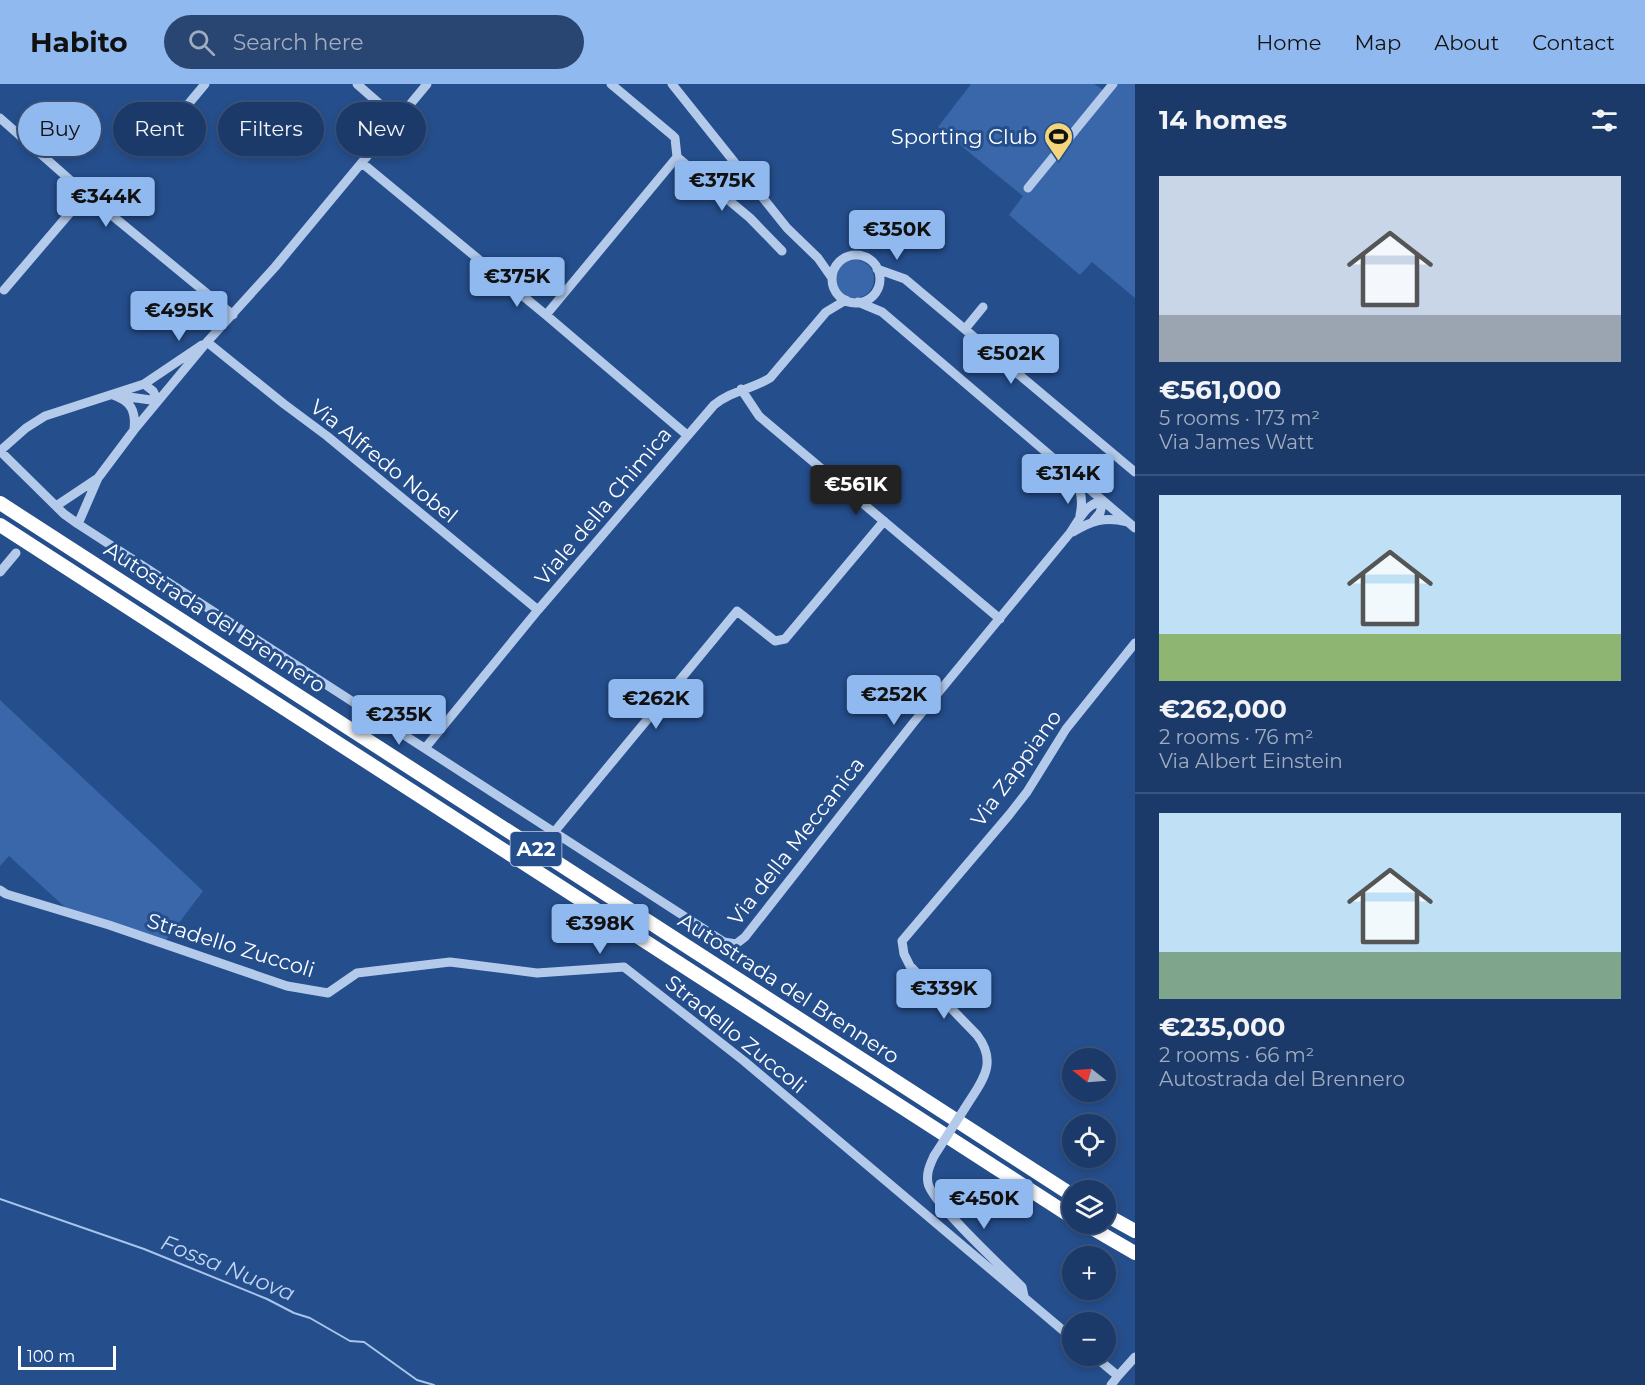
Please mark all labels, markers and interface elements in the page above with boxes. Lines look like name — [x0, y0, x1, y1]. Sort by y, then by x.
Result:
search box — [164, 15, 584, 69]
text: Habito — [30, 25, 128, 59]
icon: search — [185, 26, 218, 59]
text: Search here — [233, 29, 364, 56]
text: Home — [1256, 30, 1321, 55]
text: Map — [1354, 30, 1401, 55]
text: About — [1434, 30, 1499, 55]
text: Contact — [1532, 30, 1615, 55]
chip: Buy — [18, 102, 101, 156]
chip: Rent — [113, 102, 206, 156]
chip: Filters — [218, 102, 324, 156]
chip: New — [336, 102, 426, 156]
text: 14 homes — [1159, 104, 1287, 136]
icon: filters — [1588, 104, 1621, 137]
sports icon: Sporting Club — [1042, 120, 1074, 162]
place label: Sporting Club — [891, 124, 1037, 149]
pin: €375K — [680, 161, 764, 212]
text: €375K — [689, 168, 755, 192]
pin: €344K — [64, 177, 148, 228]
text: €344K — [71, 184, 141, 208]
pin: €350K — [855, 210, 939, 261]
icon: home — [1336, 215, 1444, 323]
text: €350K — [863, 217, 931, 241]
pin: €375K — [475, 257, 559, 308]
text: €375K — [484, 264, 550, 288]
pin: €495K — [137, 291, 221, 342]
text: €495K — [144, 298, 214, 322]
pin: €502K — [969, 334, 1053, 385]
text: €502K — [977, 341, 1045, 365]
text: €561,000 — [1159, 374, 1281, 406]
street label: Via Alfredo Nobel — [305, 394, 463, 528]
text: 5 rooms · 173 m² — [1159, 406, 1320, 430]
street label: Viale della Chimica — [529, 422, 677, 590]
text: Via James Watt — [1159, 430, 1314, 454]
pin: €314K — [1026, 454, 1110, 505]
text: €314K — [1036, 461, 1100, 485]
pin: €561K — [814, 465, 898, 516]
text: €561K — [824, 472, 888, 496]
icon: home — [1336, 534, 1444, 642]
street label: Autostrada del Brennero — [100, 536, 330, 698]
pin: €252K — [852, 675, 936, 726]
pin: €262K — [614, 679, 698, 730]
text: €252K — [861, 682, 927, 706]
text: €262K — [622, 686, 690, 710]
text: €262,000 — [1159, 693, 1287, 725]
pin: €235K — [357, 695, 441, 746]
text: €235K — [366, 702, 432, 726]
street label: Via Zappiano — [965, 705, 1067, 831]
text: 2 rooms · 76 m² — [1159, 725, 1314, 749]
text: Via Albert Einstein — [1159, 749, 1343, 773]
street label: Via della Meccanica — [723, 752, 869, 930]
road number: A22 — [510, 832, 562, 866]
icon: home — [1336, 852, 1444, 960]
pin: €398K — [558, 904, 642, 955]
street label: Autostrada del Brennero — [674, 907, 904, 1069]
street label: Stradello Zuccoli — [144, 908, 318, 982]
text: €398K — [566, 911, 634, 935]
pin: €339K — [902, 969, 986, 1020]
street label: Stradello Zuccoli — [661, 970, 811, 1098]
text: €339K — [910, 976, 978, 1000]
text: €235,000 — [1159, 1011, 1285, 1043]
text: 2 rooms · 66 m² — [1159, 1043, 1314, 1067]
north arrow — [1062, 1048, 1116, 1102]
map controls — [1062, 1048, 1116, 1366]
text: Autostrada del Brennero — [1159, 1067, 1405, 1091]
button: locate — [1062, 1114, 1116, 1168]
pin: €450K — [942, 1179, 1026, 1230]
button: layers — [1062, 1180, 1116, 1234]
text: €450K — [949, 1186, 1019, 1210]
water label: Fossa Nuova — [157, 1229, 299, 1307]
button: + — [1062, 1246, 1116, 1300]
button: − — [1062, 1312, 1116, 1366]
scale bar — [18, 1343, 116, 1370]
text: 100 m — [27, 1347, 75, 1366]

